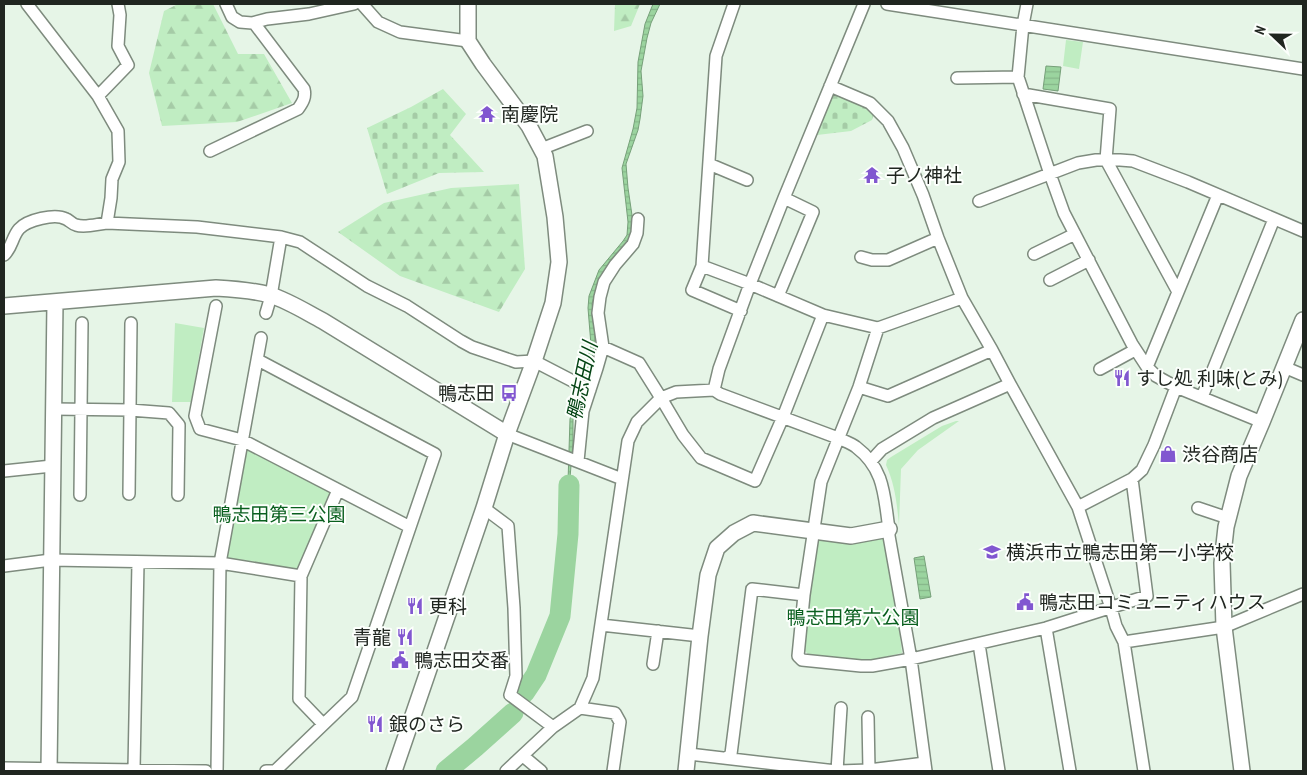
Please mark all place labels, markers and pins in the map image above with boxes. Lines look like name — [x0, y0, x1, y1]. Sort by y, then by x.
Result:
place label: 南慶院 — [501, 102, 558, 126]
temple icon: 南慶院 — [477, 104, 497, 124]
place label: 子ノ神社 — [886, 163, 962, 187]
temple icon: 子ノ神社 — [862, 165, 882, 185]
place label: すし処 利味(とみ) — [1136, 366, 1282, 390]
restaurant icon: すし処 利味(とみ) — [1112, 368, 1132, 388]
place label: 鴨志田 — [438, 381, 495, 405]
bus stop icon: 鴨志田 — [499, 383, 519, 403]
place label: 渋谷商店 — [1182, 442, 1258, 466]
shop icon: 渋谷商店 — [1158, 444, 1178, 464]
place label: 横浜市立鴨志田第一小学校 — [1006, 540, 1234, 564]
school or university icon: 横浜市立鴨志田第一小学校 — [982, 542, 1002, 562]
place label: 鴨志田コミュニティハウス — [1039, 590, 1266, 614]
public building icon: 鴨志田コミュニティハウス — [1015, 592, 1035, 612]
place label: 更科 — [429, 594, 467, 618]
restaurant icon: 更科 — [405, 596, 425, 616]
place label: 青龍 — [353, 625, 391, 649]
restaurant icon: 青龍 — [395, 627, 415, 647]
place label: 鴨志田交番 — [414, 648, 509, 672]
public building icon: 鴨志田交番 — [390, 650, 410, 670]
place label: 銀のさら — [389, 712, 465, 736]
restaurant icon: 銀のさら — [365, 714, 385, 734]

